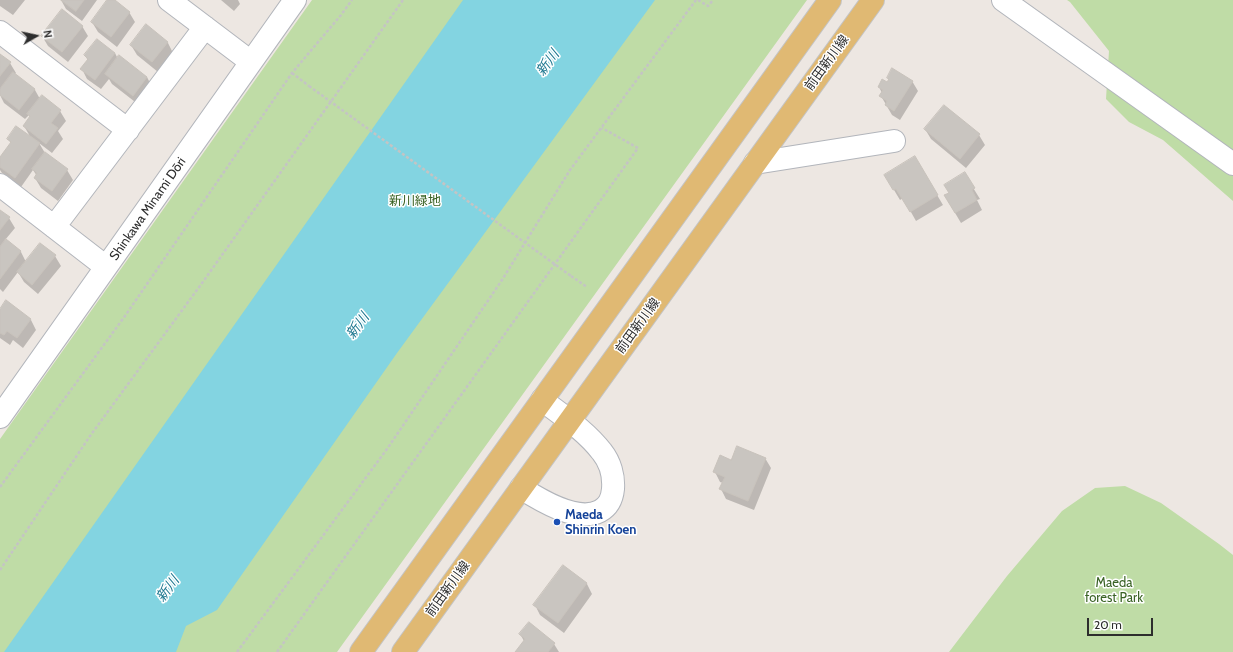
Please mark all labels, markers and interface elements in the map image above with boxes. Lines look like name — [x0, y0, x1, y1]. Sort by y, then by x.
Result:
north arrow — [16, 16, 56, 56]
text: N — [40, 29, 55, 39]
street label: 前田新川線 — [802, 32, 852, 94]
water label: 新川 — [533, 47, 563, 79]
street label: Shinkawa Minami Dōri — [107, 154, 189, 264]
park label: 新川緑地 — [389, 193, 441, 209]
street label: 前田新川線 — [613, 295, 663, 357]
water label: 新川 — [343, 310, 373, 342]
place label: Maeda Shinrin Koen — [565, 507, 636, 538]
marker: Maeda Shinrin Koen — [552, 517, 562, 527]
street label: 前田新川線 — [423, 558, 473, 620]
water label: 新川 — [153, 573, 183, 605]
park label: Maeda forest Park — [1085, 575, 1143, 606]
scale bar — [1089, 610, 1155, 636]
text: 20 m — [1094, 617, 1122, 632]

